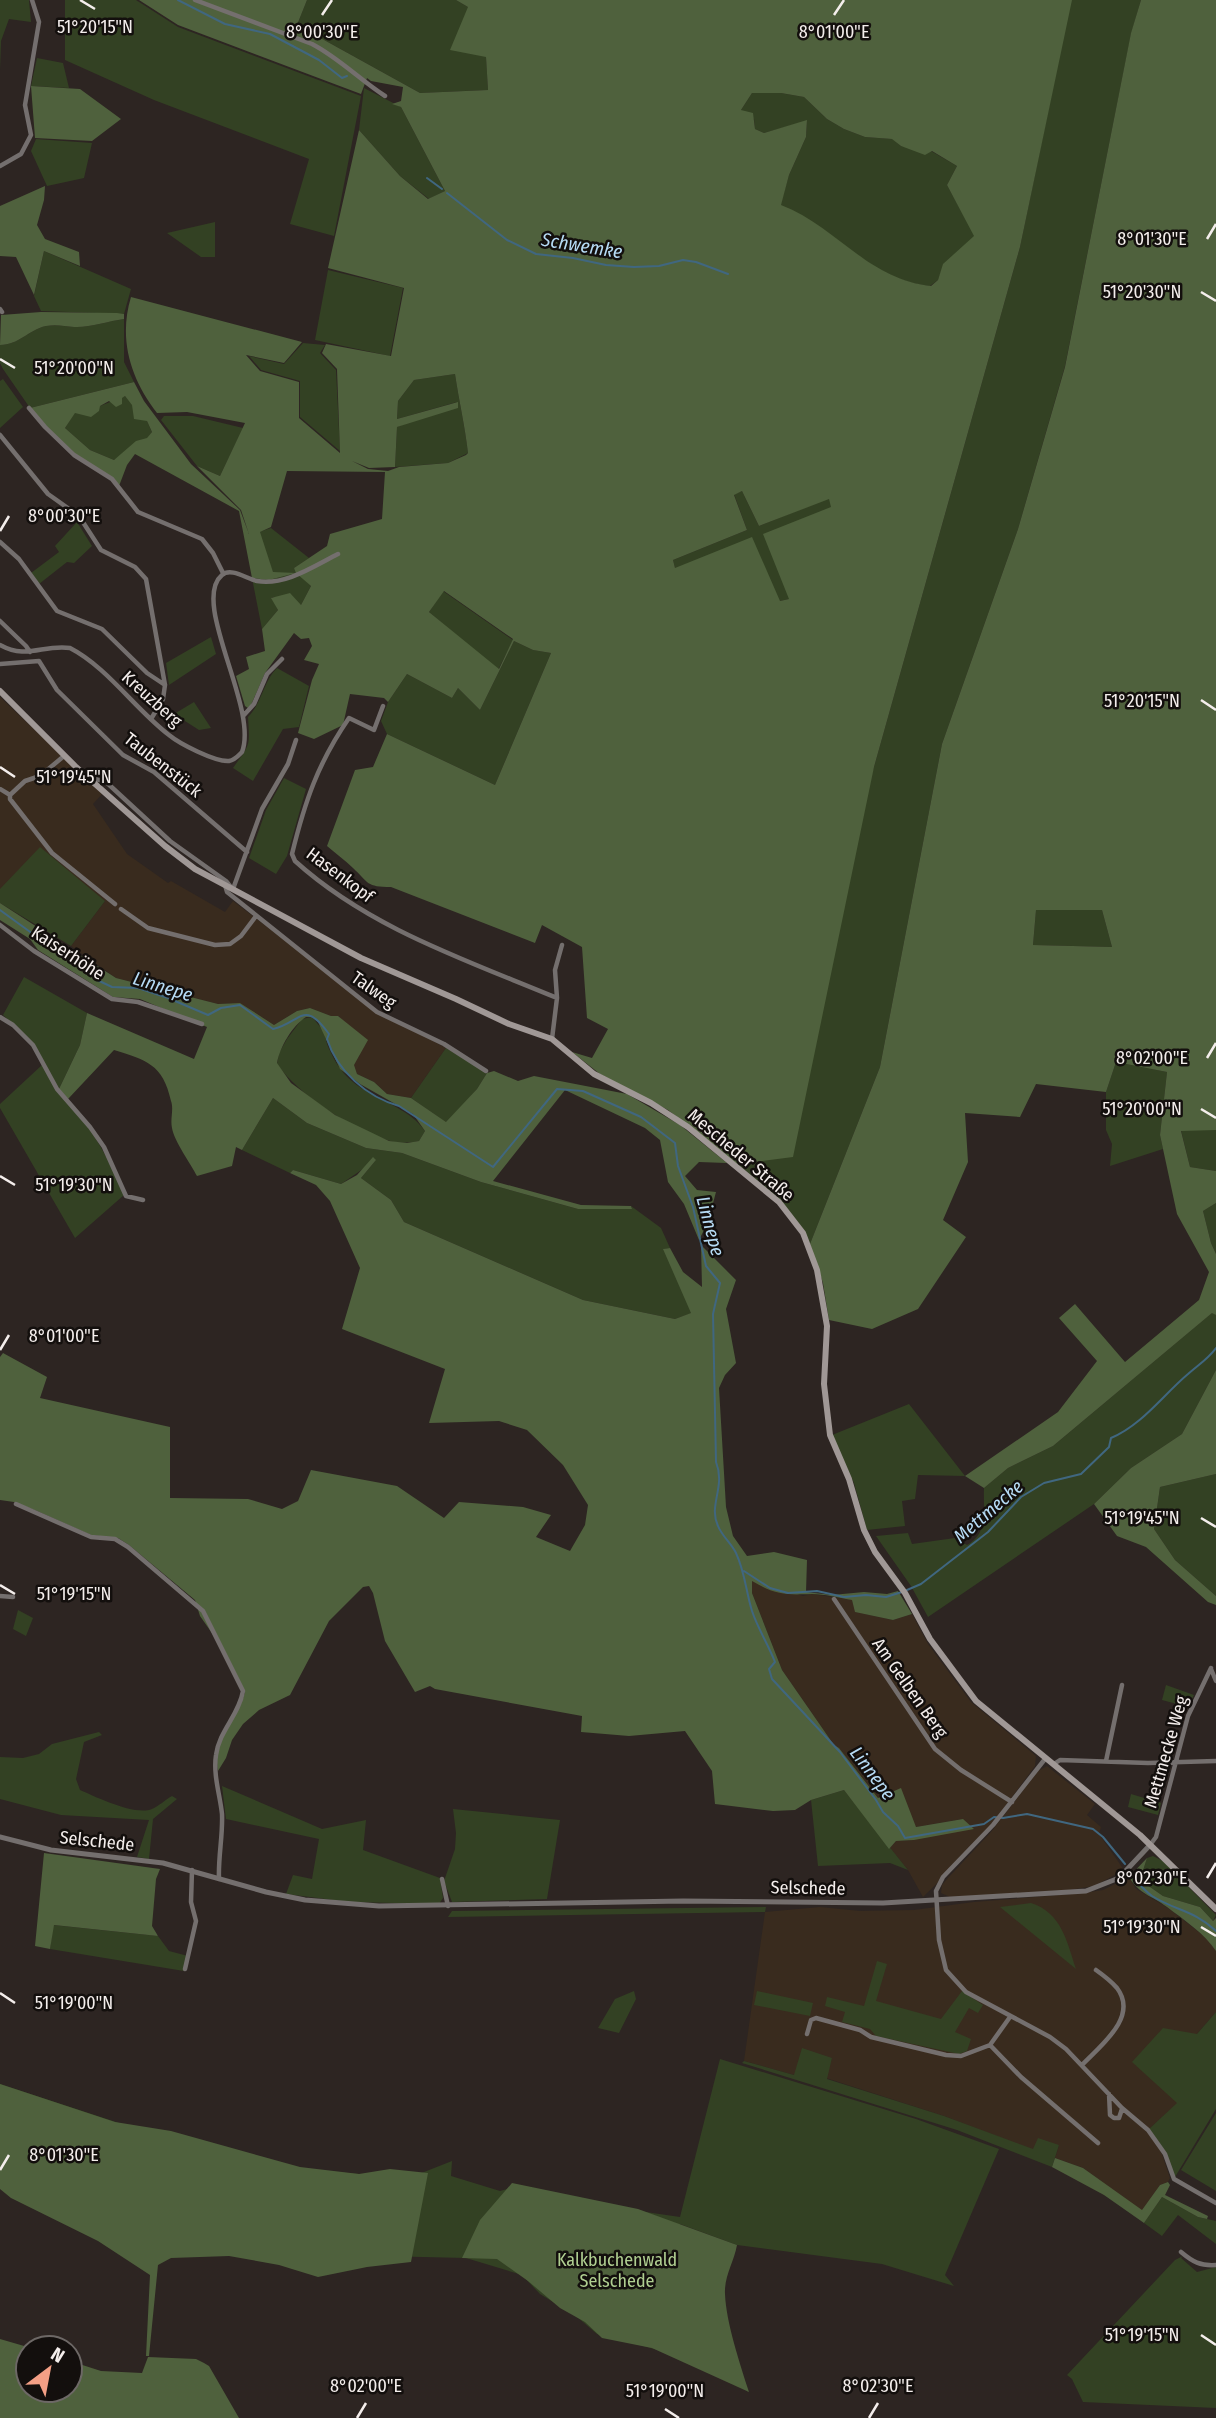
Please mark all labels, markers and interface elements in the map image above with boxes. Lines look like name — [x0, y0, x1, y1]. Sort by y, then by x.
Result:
text: 51°20'15"N — [57, 16, 133, 38]
text: 8°00'30"E — [286, 21, 358, 43]
text: 8°01'00"E — [799, 21, 869, 43]
water label: Schwemke — [539, 228, 624, 263]
text: 8°01'30"E — [1117, 228, 1187, 250]
text: 51°20'30"N — [1103, 281, 1181, 303]
text: 51°20'00"N — [34, 357, 114, 379]
text: 8°00'30"E — [28, 505, 100, 527]
street label: Kreuzberg — [117, 666, 187, 732]
text: 51°20'15"N — [1104, 690, 1180, 712]
street label: Taubenstück — [120, 728, 207, 803]
text: 51°19'45"N — [36, 766, 112, 788]
street label: Hasenkopf — [302, 843, 379, 908]
street label: Kaiserhöhe — [27, 921, 109, 985]
water label: Linnepe — [130, 967, 195, 1006]
street label: Talweg — [347, 967, 401, 1014]
text: 8°02'00"E — [1116, 1047, 1188, 1069]
text: 51°20'00"N — [1102, 1098, 1182, 1120]
street label: Mescheder Straße — [683, 1104, 799, 1206]
text: 51°19'30"N — [35, 1174, 113, 1196]
water label: Linnepe — [692, 1194, 730, 1259]
text: 8°01'00"E — [29, 1325, 99, 1347]
water label: Mettmecke — [949, 1475, 1028, 1548]
text: 51°19'45"N — [1104, 1507, 1180, 1529]
text: 51°19'15"N — [37, 1583, 111, 1605]
street label: Am Gelben Berg — [867, 1634, 953, 1743]
street label: Mettmecke Weg — [1139, 1693, 1193, 1811]
water label: Linnepe — [845, 1742, 900, 1805]
street label: Selschede — [59, 1826, 135, 1856]
text: 8°02'30"E — [1117, 1867, 1187, 1889]
street label: Selschede — [770, 1876, 846, 1900]
text: 51°19'30"N — [1103, 1916, 1181, 1938]
text: 51°19'00"N — [35, 1992, 113, 2014]
text: 8°01'30"E — [29, 2144, 99, 2166]
park label: Kalkbuchenwald Selschede — [557, 2249, 677, 2292]
text: 51°19'15"N — [1105, 2324, 1179, 2346]
north arrow — [14, 2334, 84, 2404]
text: N — [47, 2342, 69, 2368]
text: 8°02'00"E — [330, 2375, 402, 2397]
text: 8°02'30"E — [843, 2375, 913, 2397]
text: 51°19'00"N — [626, 2380, 704, 2402]

